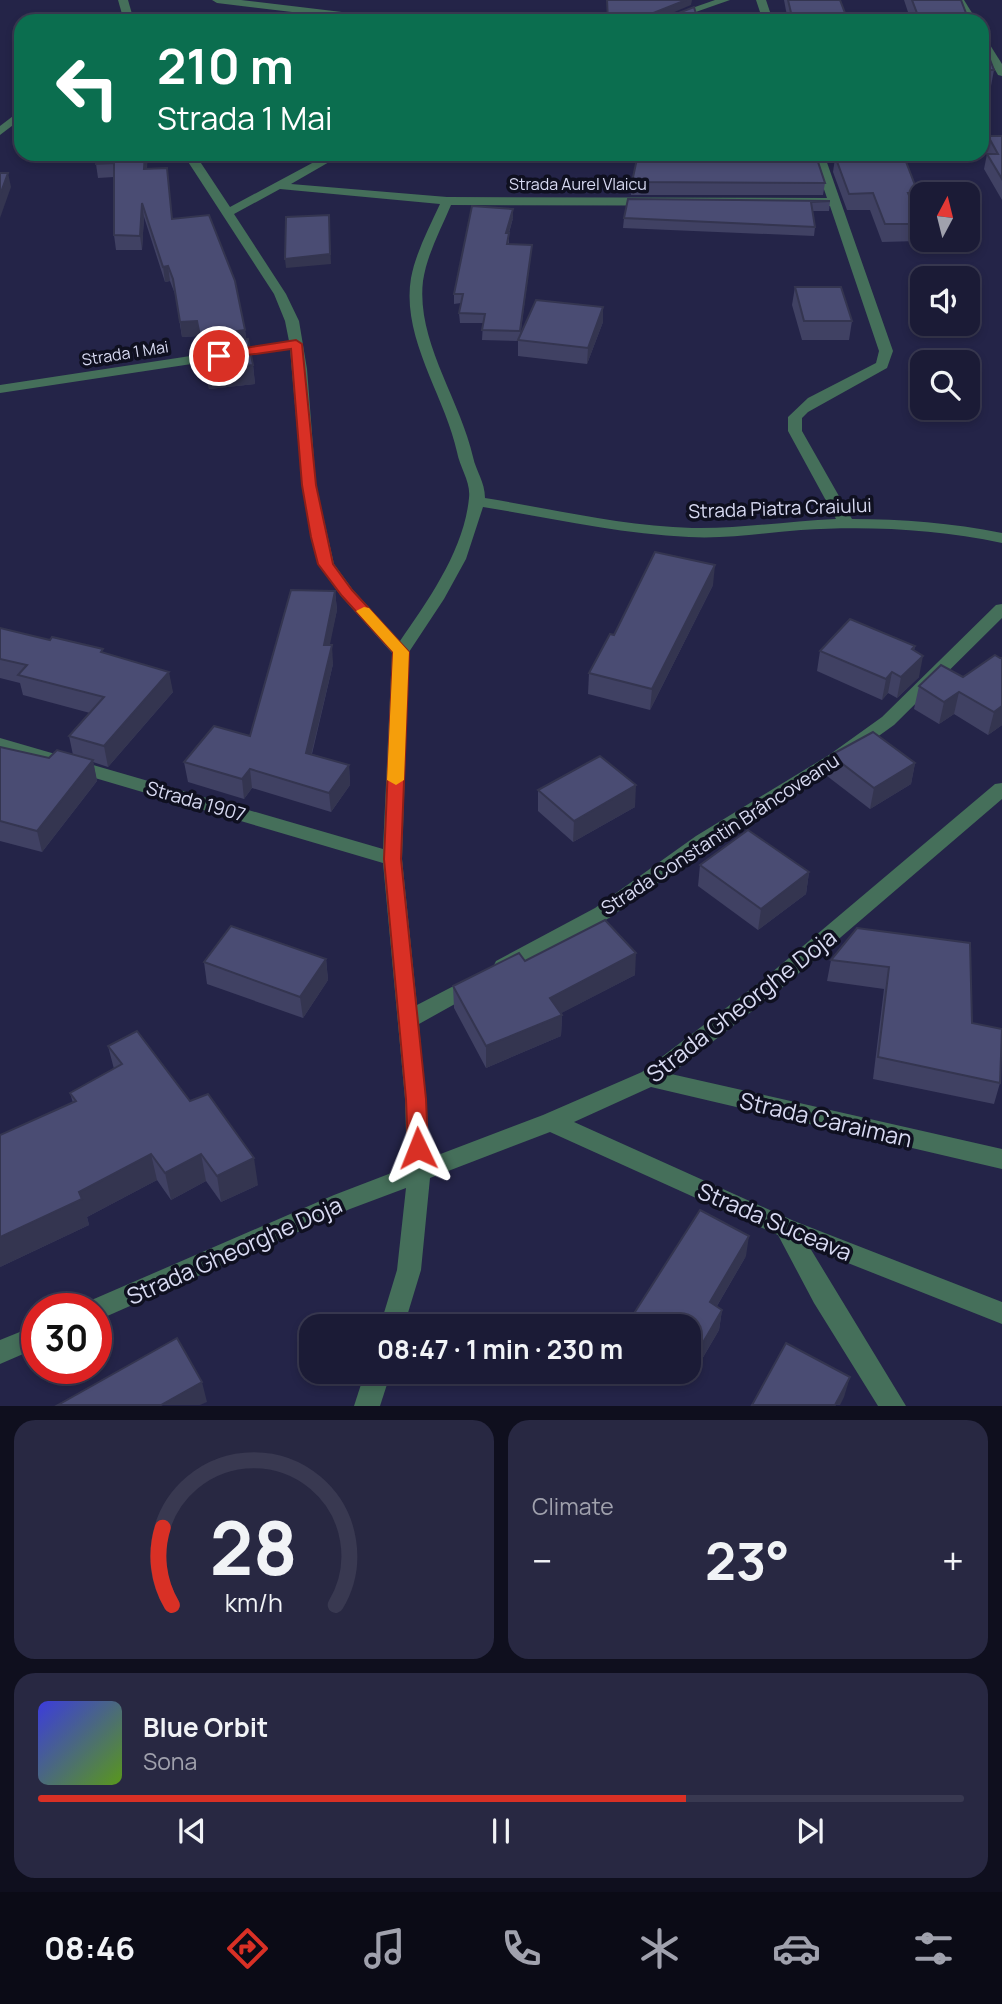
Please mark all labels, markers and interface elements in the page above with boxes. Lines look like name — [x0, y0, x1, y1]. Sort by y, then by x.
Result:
text: 210 m — [157, 32, 294, 99]
icon: left — [42, 42, 133, 133]
text: Strada 1 Mai — [157, 96, 332, 140]
street label: Strada Aurel Vlaicu — [509, 173, 647, 195]
north arrow — [910, 182, 980, 252]
map controls — [910, 182, 980, 420]
button: sound — [910, 266, 980, 336]
pin — [189, 326, 249, 386]
street label: Strada 1 Mai — [80, 335, 170, 371]
icon: arrive — [200, 337, 238, 375]
button: search — [910, 350, 980, 420]
street label: Strada Piatra Craiului — [688, 492, 872, 524]
street label: Strada Constantin Brâncoveanu — [596, 747, 844, 921]
street label: Strada 1907 — [143, 774, 249, 828]
street label: Strada Gheorghe Doja — [639, 921, 843, 1089]
street label: Strada Caraiman — [737, 1084, 915, 1154]
position arrow — [381, 1111, 455, 1185]
street label: Strada Suceava — [693, 1174, 857, 1268]
street label: Strada Gheorghe Doja — [121, 1188, 347, 1312]
speed limit sign: 30 — [21, 1293, 112, 1384]
text: 08:47 · 1 min · 230 m — [377, 1331, 623, 1367]
text: Climate — [532, 1490, 614, 1522]
text: 28 — [210, 1498, 298, 1598]
text: 23° — [705, 1525, 790, 1596]
text: − — [532, 1534, 553, 1586]
text: + — [942, 1534, 964, 1586]
text: km/h — [225, 1585, 283, 1620]
text: Blue Orbit — [143, 1709, 268, 1745]
text: Sona — [143, 1745, 197, 1777]
icon: previous — [173, 1812, 211, 1850]
icon: pause — [482, 1812, 520, 1850]
icon: next — [791, 1812, 829, 1850]
icon: directions — [223, 1924, 272, 1973]
icon: music — [360, 1924, 409, 1973]
icon: phone — [497, 1924, 546, 1973]
icon: climate — [635, 1924, 684, 1973]
icon: car — [772, 1924, 821, 1973]
icon: filters — [909, 1924, 958, 1973]
text: 08:46 — [44, 1926, 135, 1970]

